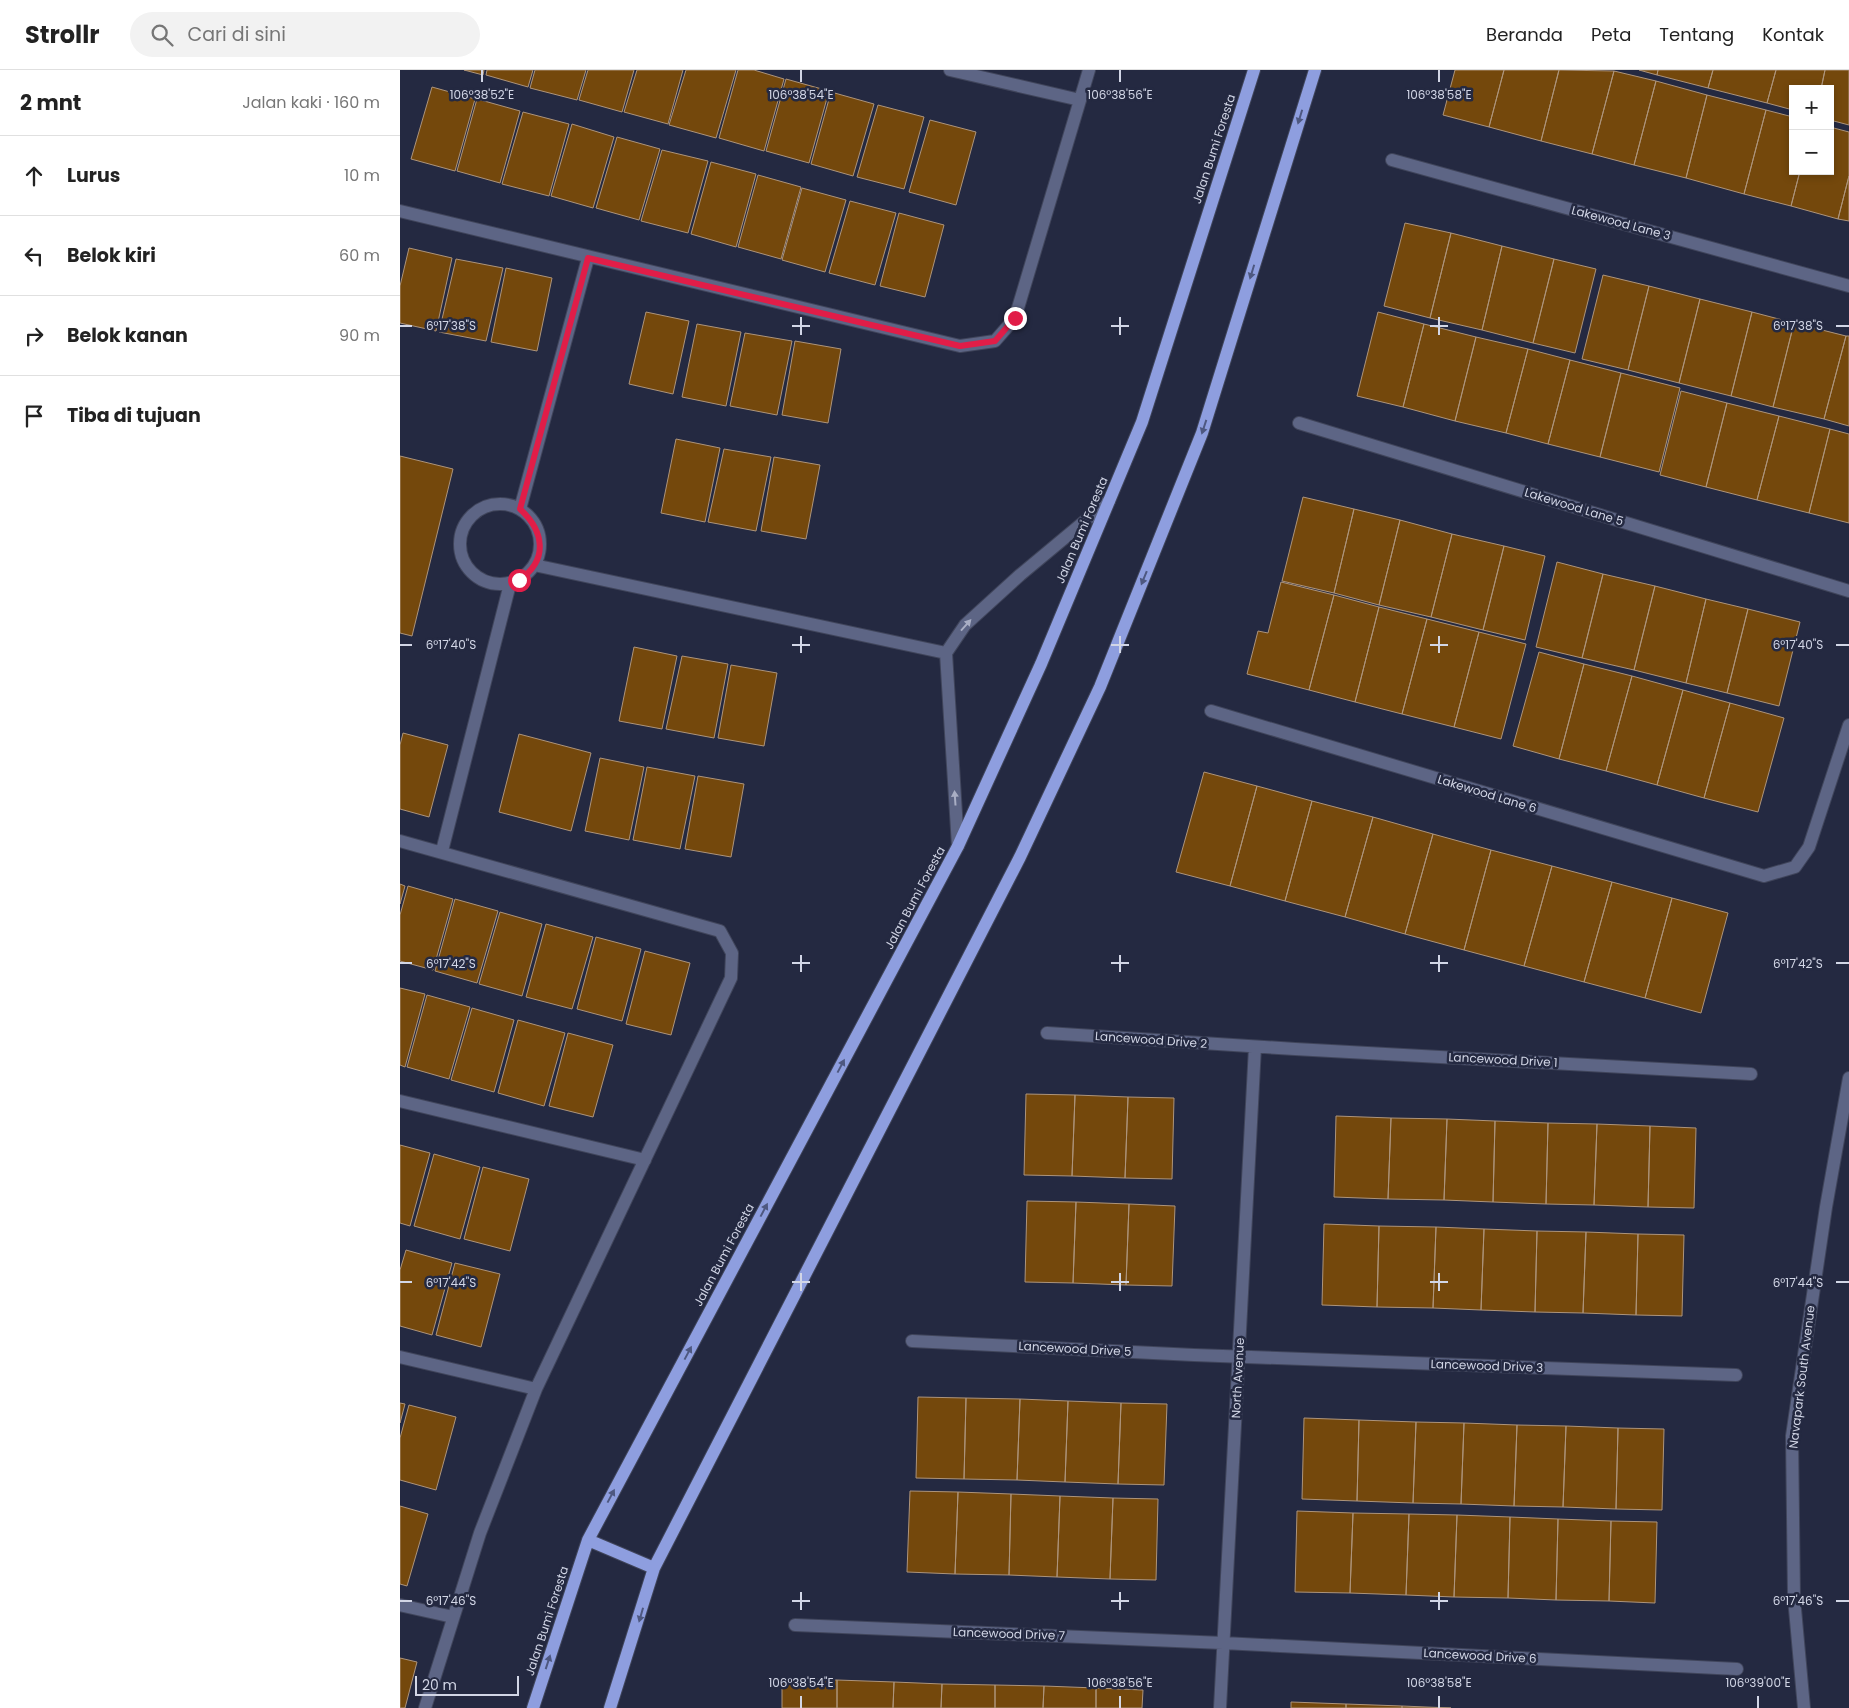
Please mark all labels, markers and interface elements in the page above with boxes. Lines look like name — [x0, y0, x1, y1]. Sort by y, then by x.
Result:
search box — [130, 12, 480, 57]
text: Strollr — [25, 18, 100, 51]
icon: search — [148, 21, 176, 49]
text: Cari di sini — [188, 21, 286, 48]
text: Beranda — [1486, 22, 1563, 47]
text: Peta — [1591, 22, 1631, 47]
text: Tentang — [1659, 22, 1734, 47]
text: Kontak — [1762, 22, 1824, 47]
map controls — [1789, 85, 1834, 175]
button: + — [1789, 85, 1834, 130]
text: 106°38'52"E — [450, 86, 514, 103]
text: 106°38'54"E — [768, 86, 834, 103]
text: 106°38'56"E — [1087, 86, 1153, 103]
text: 106°38'58"E — [1406, 86, 1472, 103]
text: 2 mnt — [20, 88, 81, 117]
text: Jalan kaki · 160 m — [242, 91, 380, 114]
street label: Jalan Bumi Foresta — [1188, 92, 1239, 206]
one-way arrow — [1296, 109, 1304, 124]
button: − — [1789, 130, 1834, 175]
icon: ahead — [20, 162, 48, 190]
text: Lurus — [67, 162, 120, 189]
text: 10 m — [344, 164, 380, 187]
street label: Lakewood Lane 3 — [1570, 201, 1673, 244]
icon: left — [20, 242, 48, 270]
text: Belok kiri — [67, 242, 156, 269]
text: 60 m — [339, 244, 380, 267]
one-way arrow — [1248, 264, 1256, 279]
route end — [1004, 307, 1027, 330]
text: 6°17'38"S — [426, 317, 476, 334]
text: 6°17'38"S — [1773, 317, 1823, 334]
icon: right — [20, 322, 48, 350]
text: Belok kanan — [67, 322, 188, 349]
text: 90 m — [339, 324, 380, 347]
icon: arrive — [20, 402, 48, 430]
text: Tiba di tujuan — [67, 402, 201, 429]
one-way arrow — [1199, 420, 1207, 435]
street label: Jalan Bumi Foresta — [1051, 474, 1112, 586]
street label: Lakewood Lane 5 — [1523, 483, 1626, 530]
route start — [508, 569, 531, 592]
one-way arrow — [1140, 571, 1148, 586]
one-way arrow — [961, 618, 972, 631]
text: 6°17'40"S — [426, 636, 476, 653]
text: 6°17'40"S — [1773, 636, 1823, 653]
street label: Lakewood Lane 6 — [1436, 770, 1539, 817]
one-way arrow — [950, 789, 958, 805]
street label: Jalan Bumi Foresta — [880, 843, 949, 952]
text: 6°17'42"S — [426, 955, 476, 972]
text: 6°17'42"S — [1773, 955, 1823, 972]
street label: Lancewood Drive 2 — [1094, 1027, 1208, 1052]
street label: Lancewood Drive 1 — [1448, 1048, 1558, 1071]
one-way arrow — [837, 1059, 845, 1074]
street label: Jalan Bumi Foresta — [689, 1200, 758, 1309]
one-way arrow — [760, 1202, 768, 1217]
text: 6°17'44"S — [426, 1274, 476, 1291]
text: 6°17'44"S — [1773, 1274, 1823, 1291]
street label: Navapark South Avenue — [1784, 1304, 1819, 1450]
street label: Lancewood Drive 5 — [1018, 1337, 1132, 1360]
street label: North Avenue — [1227, 1337, 1248, 1419]
one-way arrow — [684, 1346, 692, 1360]
street label: Lancewood Drive 3 — [1430, 1355, 1544, 1376]
one-way arrow — [607, 1489, 615, 1504]
street label: Jalan Bumi Foresta — [521, 1564, 572, 1678]
text: 6°17'46"S — [426, 1592, 476, 1609]
text: 6°17'46"S — [1773, 1592, 1823, 1609]
one-way arrow — [636, 1608, 644, 1623]
street label: Lancewood Drive 7 — [953, 1623, 1066, 1644]
street label: Lancewood Drive 6 — [1423, 1644, 1537, 1667]
one-way arrow — [545, 1654, 553, 1669]
scale bar — [415, 1673, 519, 1696]
text: 106°38'54"E — [768, 1674, 834, 1691]
text: 106°38'56"E — [1087, 1674, 1153, 1691]
text: 106°38'58"E — [1406, 1674, 1472, 1691]
text: 106°39'00"E — [1725, 1674, 1791, 1691]
text: 20 m — [422, 1675, 457, 1695]

